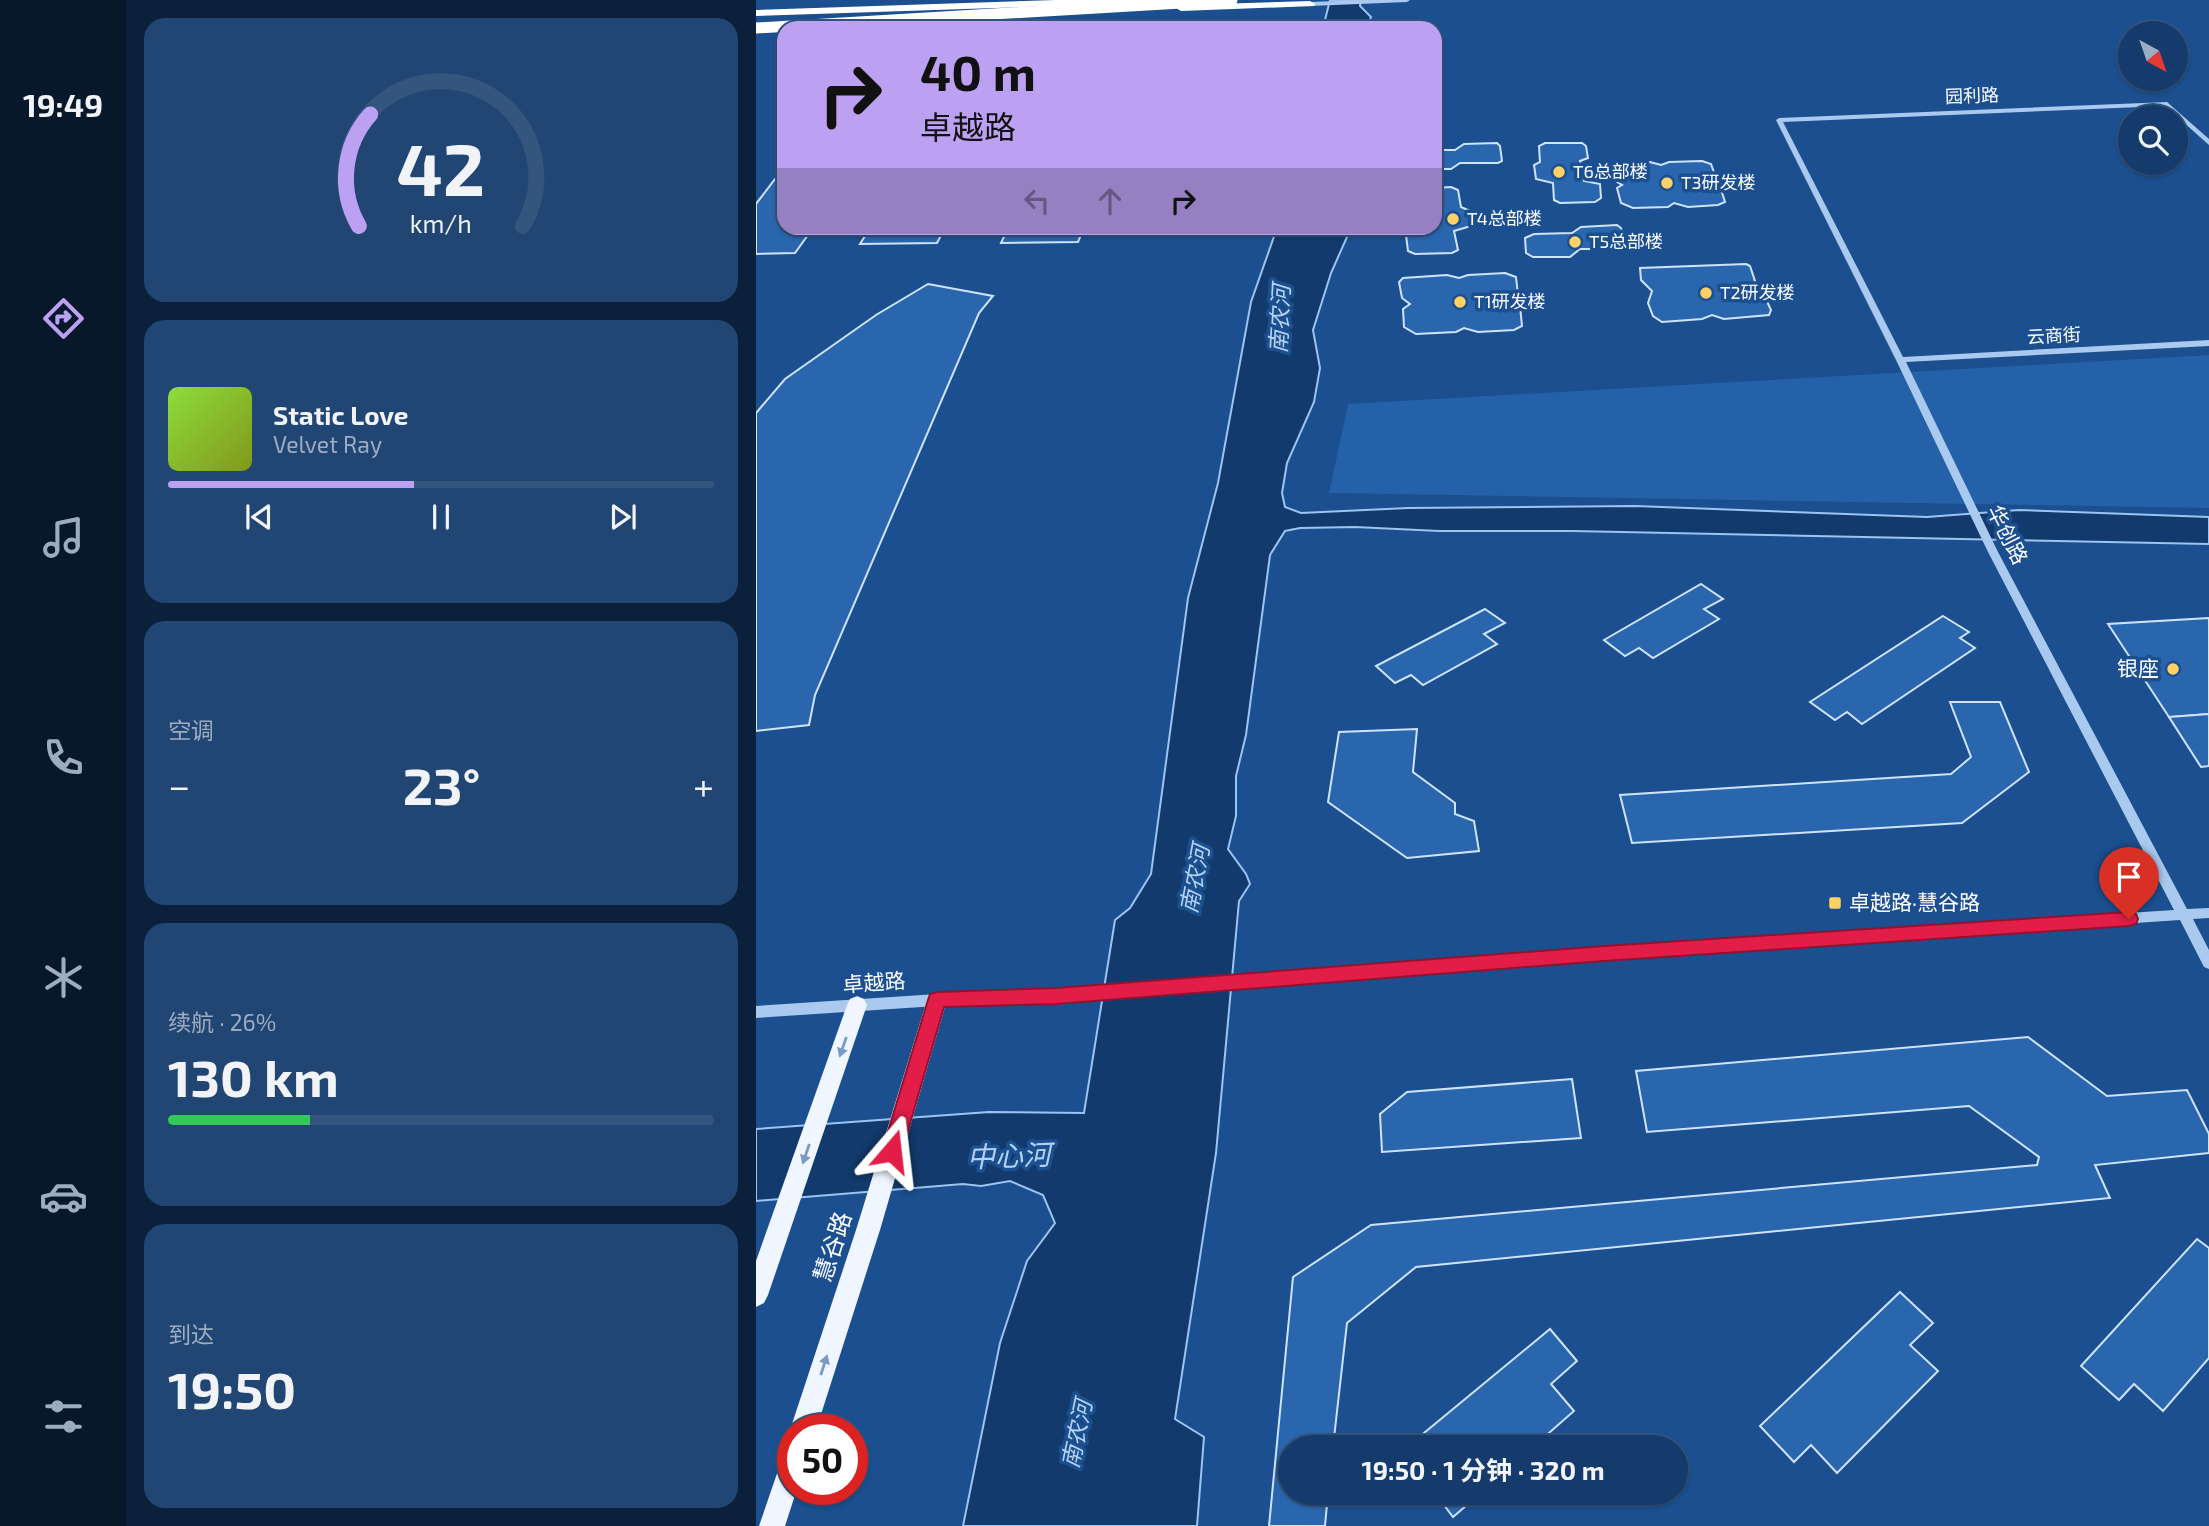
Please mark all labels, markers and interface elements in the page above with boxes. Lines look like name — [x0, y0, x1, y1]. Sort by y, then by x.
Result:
north arrow — [2118, 21, 2188, 91]
map controls — [2118, 21, 2188, 175]
text: 40 m — [920, 42, 1036, 101]
icon: right — [805, 49, 896, 140]
street label: 园利路 — [1945, 83, 1999, 107]
text: 19:49 — [23, 85, 103, 123]
button: search — [2118, 105, 2188, 175]
text: 卓越路 — [920, 107, 1016, 145]
text: 42 — [397, 123, 485, 211]
place label: T6总部楼 — [1573, 160, 1648, 182]
marker: T6总部楼 — [1551, 164, 1567, 180]
place label: T3研发楼 — [1681, 171, 1755, 193]
marker: T3研发楼 — [1659, 175, 1675, 191]
icon: left — [1018, 182, 1056, 220]
icon: ahead — [1091, 182, 1129, 220]
icon: right — [1164, 182, 1202, 220]
place label: T4总部楼 — [1467, 207, 1542, 229]
text: km/h — [410, 208, 472, 238]
marker: T4总部楼 — [1445, 211, 1461, 227]
place label: T5总部楼 — [1589, 230, 1663, 252]
marker: T5总部楼 — [1567, 234, 1583, 250]
water label: 南农河 — [1263, 280, 1295, 354]
place label: T2研发楼 — [1720, 281, 1795, 303]
marker: T2研发楼 — [1698, 285, 1714, 301]
place label: T1研发楼 — [1474, 290, 1546, 312]
icon: directions — [39, 294, 88, 343]
marker: T1研发楼 — [1452, 294, 1468, 310]
street label: 云商街 — [2026, 323, 2081, 347]
text: Static Love — [273, 399, 409, 430]
text: Velvet Ray — [273, 430, 382, 458]
icon: previous — [240, 498, 278, 536]
icon: pause — [422, 498, 460, 536]
icon: next — [604, 498, 642, 536]
street label: 华创路 — [1983, 501, 2034, 568]
icon: music — [39, 513, 88, 562]
place label: 银座 — [2117, 655, 2159, 680]
marker: 银座 — [2165, 661, 2181, 677]
text: 空调 — [168, 716, 214, 744]
icon: phone — [39, 733, 88, 782]
text: 23° — [403, 753, 480, 815]
text: − — [168, 762, 190, 808]
text: + — [693, 762, 714, 808]
water label: 南农河 — [1174, 838, 1215, 915]
pin — [2099, 847, 2159, 919]
icon: arrive — [2110, 858, 2148, 896]
place label: 卓越路·慧谷路 — [1849, 889, 1980, 914]
marker: 卓越路·慧谷路 — [1827, 895, 1843, 911]
icon: climate — [39, 953, 88, 1002]
street label: 卓越路 — [842, 967, 906, 996]
text: 续航 · 26% — [168, 1008, 276, 1036]
one-way arrow — [837, 1037, 848, 1058]
text: 130 km — [168, 1045, 339, 1107]
position arrow — [855, 1114, 929, 1188]
water label: 中心河 — [966, 1136, 1057, 1173]
one-way arrow — [800, 1144, 811, 1165]
icon: car — [39, 1172, 88, 1221]
street label: 慧谷路 — [807, 1208, 856, 1285]
text: 到达 — [168, 1320, 214, 1348]
one-way arrow — [820, 1354, 830, 1375]
text: 19:50 — [168, 1357, 296, 1419]
icon: filters — [39, 1392, 88, 1441]
water label: 南农河 — [1055, 1393, 1098, 1470]
speed limit sign: 50 — [777, 1414, 868, 1505]
text: 19:50 · 1 分钟 · 320 m — [1361, 1454, 1605, 1485]

